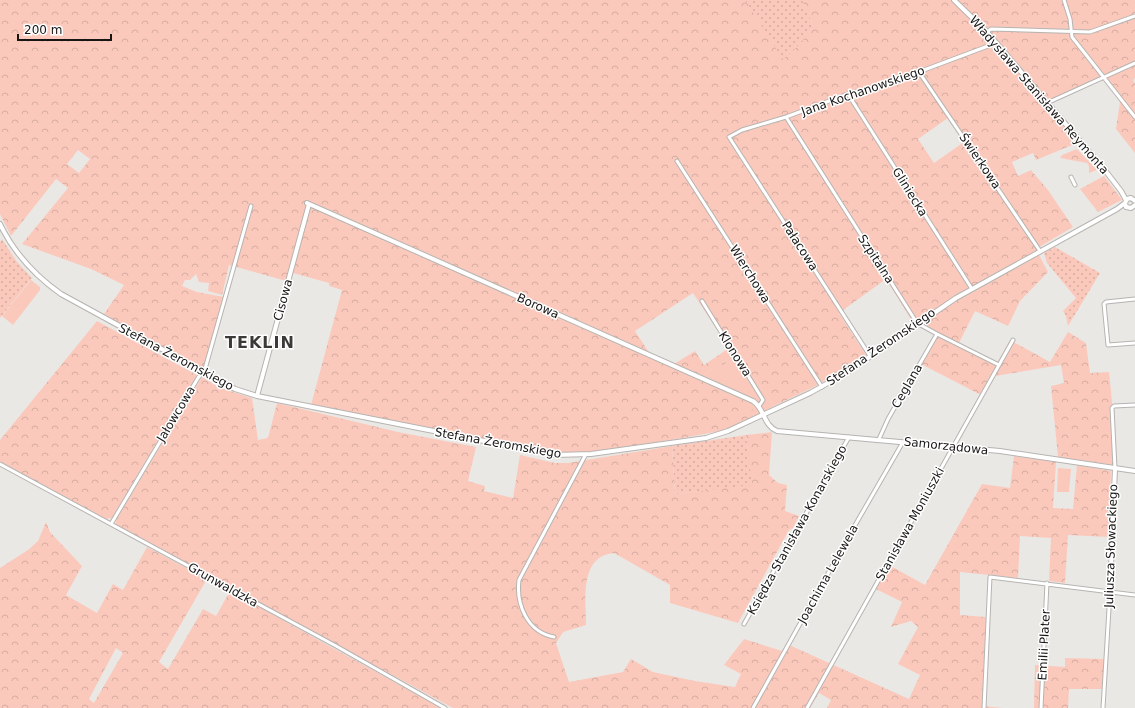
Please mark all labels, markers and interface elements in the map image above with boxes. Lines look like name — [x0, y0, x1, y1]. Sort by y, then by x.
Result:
street label: Władysława Stanisława Reymonta — [966, 13, 1112, 177]
scale bar — [18, 16, 111, 42]
text: 200 m — [24, 23, 62, 37]
street label: Jana Kochanowskiego — [799, 63, 926, 119]
street label: Świerkowa — [956, 130, 1005, 191]
street label: Gliniecka — [889, 165, 931, 219]
street label: Pałacowa — [779, 219, 821, 273]
street label: Szpitalna — [855, 232, 897, 286]
street label: Wierchowa — [727, 242, 773, 306]
street label: Cisowa — [271, 278, 295, 322]
street label: Borowa — [515, 291, 561, 321]
street label: Stefana Żeromskiego — [823, 305, 938, 389]
street label: Stefana Żeromskiego — [116, 320, 236, 393]
street label: Klonowa — [716, 329, 754, 379]
district label: TEKLIN — [225, 333, 295, 352]
street label: Ceglana — [889, 361, 925, 411]
street label: Jałowcowa — [153, 384, 198, 445]
street label: Stefana Żeromskiego — [434, 424, 563, 461]
street label: Samorządowa — [903, 435, 989, 457]
street label: Księdza Stanisława Konarskiego — [744, 443, 850, 617]
street label: Stanisława Moniuszki — [873, 465, 947, 583]
street label: Juliusza Słowackiego — [1102, 484, 1120, 609]
street label: Joachima Lelewela — [794, 522, 861, 627]
street label: Grunwaldzka — [186, 560, 260, 610]
street label: Emilii Plater — [1035, 609, 1053, 681]

